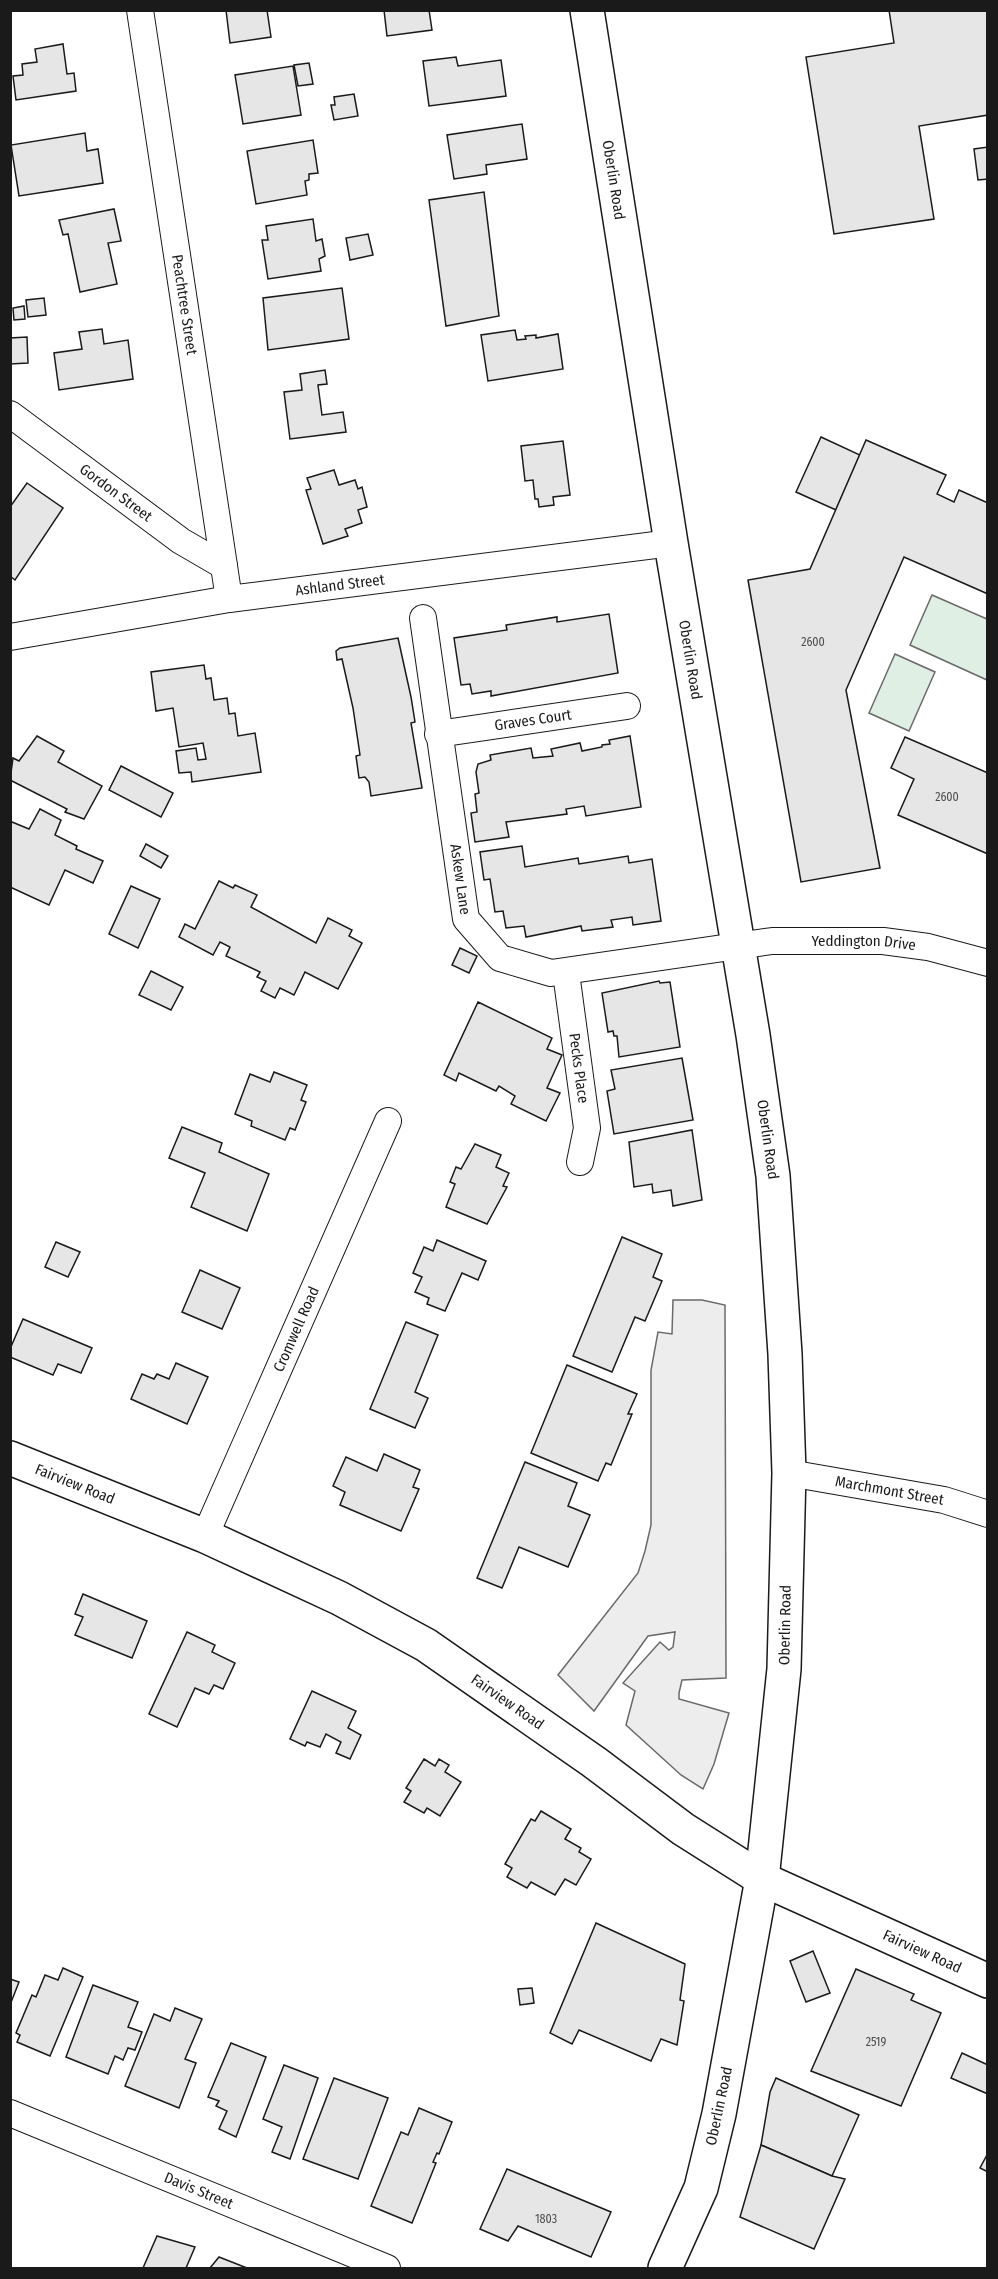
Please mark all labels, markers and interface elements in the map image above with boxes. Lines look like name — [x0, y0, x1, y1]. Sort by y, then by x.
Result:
street label: Oberlin Road — [599, 139, 629, 221]
street label: Peachtree Street — [168, 253, 201, 356]
street label: Gordon Street — [76, 460, 156, 526]
street label: Ashland Street — [294, 570, 386, 600]
street label: Oberlin Road — [675, 619, 706, 701]
house number: 2600 — [801, 635, 825, 649]
street label: Graves Court — [493, 705, 573, 735]
house number: 2600 — [935, 790, 959, 804]
street label: Askew Lane — [446, 843, 474, 916]
street label: Yeddington Drive — [811, 932, 917, 954]
street label: Pecks Place — [565, 1032, 593, 1104]
street label: Oberlin Road — [753, 1099, 782, 1181]
street label: Cromwell Road — [269, 1284, 323, 1375]
street label: Fairview Road — [32, 1460, 118, 1508]
street label: Marchmont Street — [834, 1472, 945, 1509]
street label: Oberlin Road — [775, 1585, 795, 1665]
street label: Fairview Road — [468, 1670, 547, 1733]
street label: Fairview Road — [880, 1926, 964, 1977]
house number: 2519 — [866, 2035, 887, 2049]
street label: Oberlin Road — [702, 2065, 736, 2147]
street label: Davis Street — [161, 2168, 236, 2213]
house number: 1803 — [535, 2212, 557, 2226]

